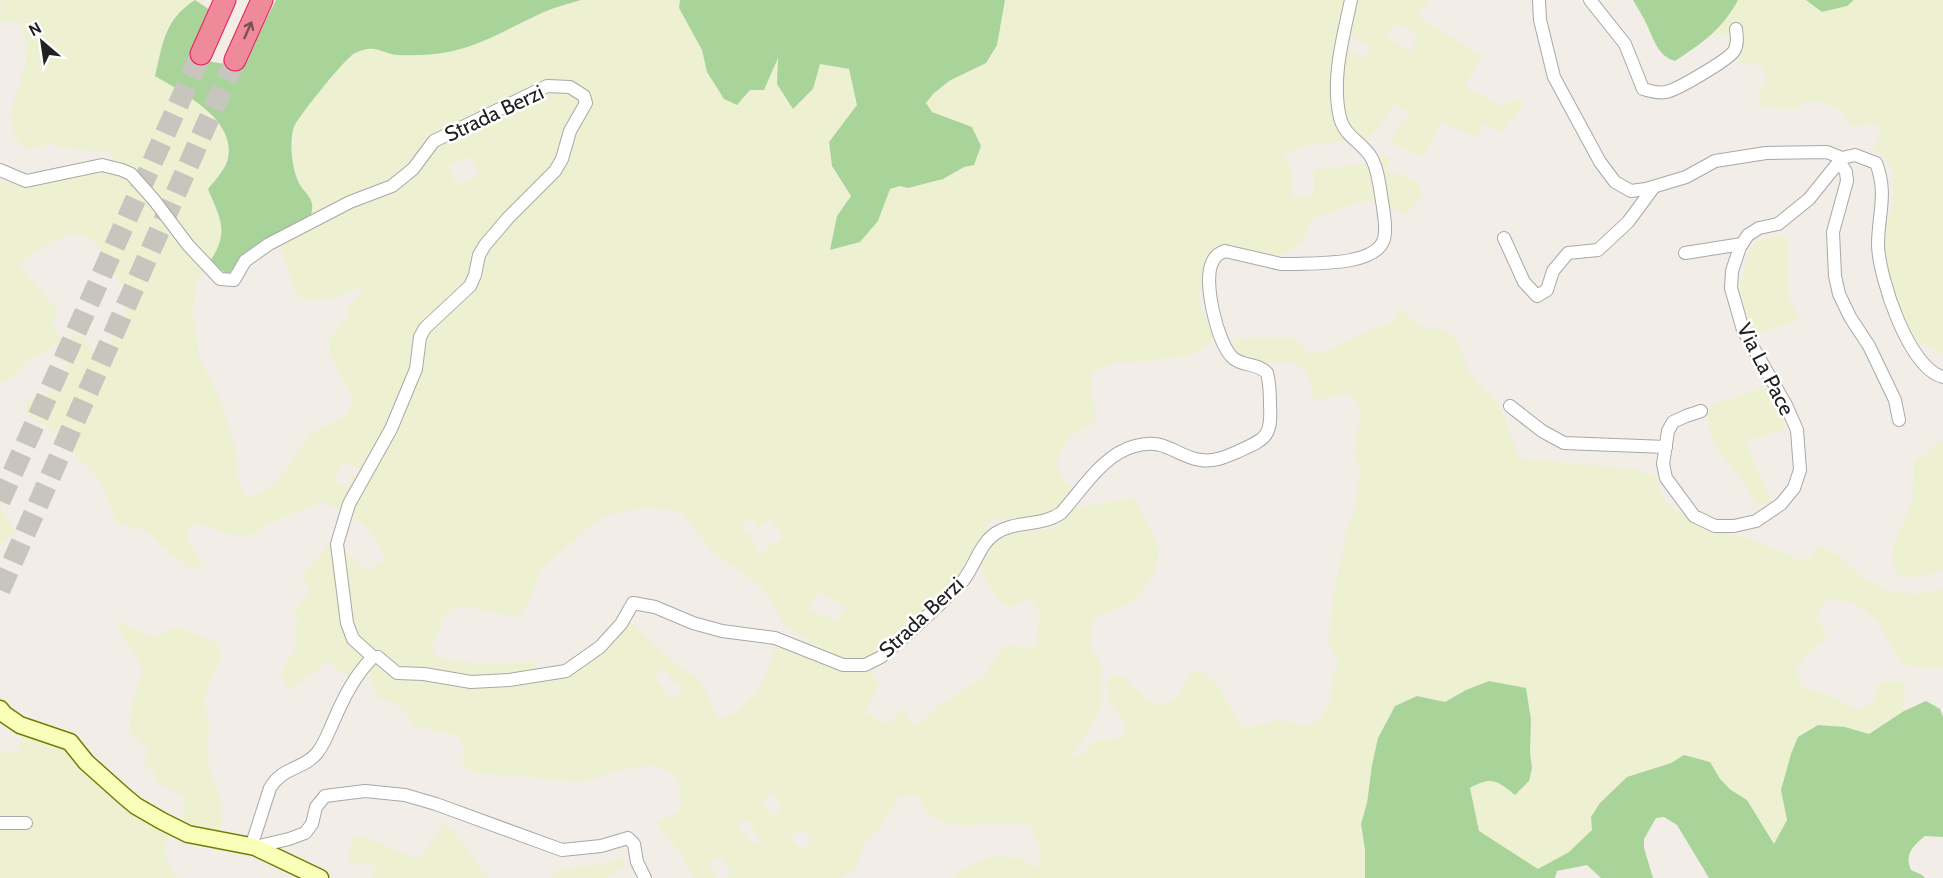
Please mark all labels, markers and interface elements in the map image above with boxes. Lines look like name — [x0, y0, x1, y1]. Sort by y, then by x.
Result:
north arrow — [12, 12, 72, 72]
text: N — [25, 18, 45, 40]
one-way arrow — [243, 21, 254, 39]
street label: Strada Berzi — [441, 79, 547, 147]
street label: Via La Pace — [1732, 319, 1800, 420]
street label: Strada Berzi — [874, 572, 968, 662]

